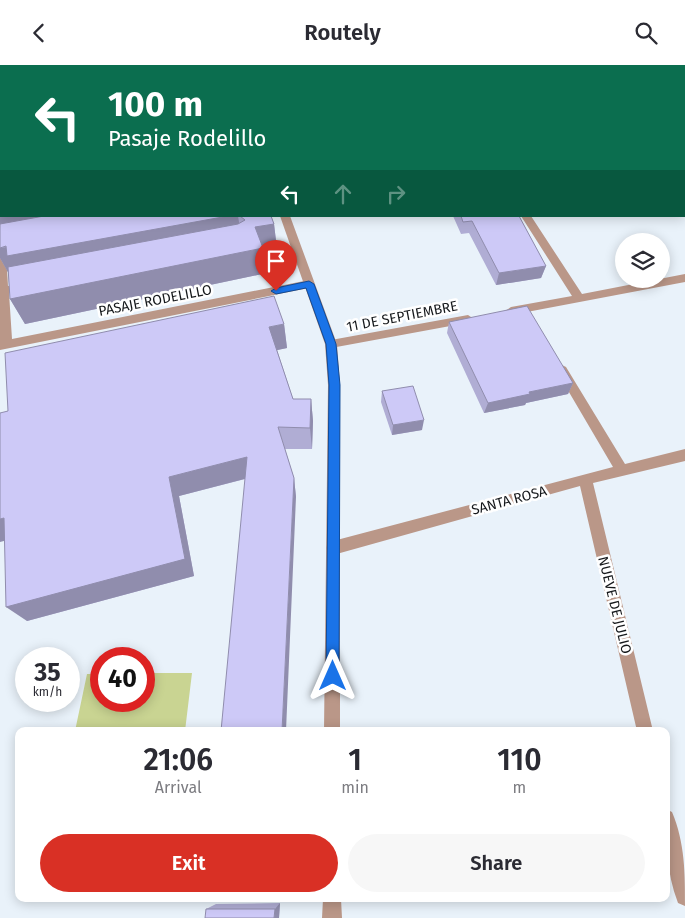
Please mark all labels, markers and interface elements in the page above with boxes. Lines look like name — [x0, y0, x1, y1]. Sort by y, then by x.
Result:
icon: back — [25, 19, 53, 47]
text: Routely — [304, 19, 381, 46]
icon: search — [632, 19, 660, 47]
text: 100 m — [108, 83, 203, 125]
icon: left — [25, 85, 90, 150]
text: Pasaje Rodelillo — [108, 125, 266, 152]
icon: left — [276, 180, 304, 208]
icon: ahead — [329, 180, 357, 208]
icon: right — [382, 180, 410, 208]
map controls — [615, 233, 670, 288]
button: layers — [615, 233, 670, 288]
pin — [255, 240, 297, 291]
icon: arrive — [262, 247, 290, 275]
street label: PASAJE RODELILLO — [97, 281, 213, 320]
street label: 11 DE SEPTIEMBRE — [345, 297, 459, 336]
street label: SANTA ROSA — [470, 482, 549, 519]
street label: NUEVE DE JULIO — [594, 555, 635, 656]
speed limit sign: 40 — [90, 647, 155, 712]
position arrow — [306, 649, 358, 701]
text: 35 — [34, 658, 61, 688]
text: km/h — [33, 685, 62, 699]
text: 21:06 — [143, 742, 213, 778]
text: 1 — [348, 742, 362, 778]
text: 110 — [497, 742, 542, 778]
text: Arrival — [155, 778, 202, 797]
text: min — [341, 778, 369, 797]
text: m — [513, 778, 526, 797]
button: Exit — [40, 834, 338, 892]
button: Share — [348, 834, 645, 892]

